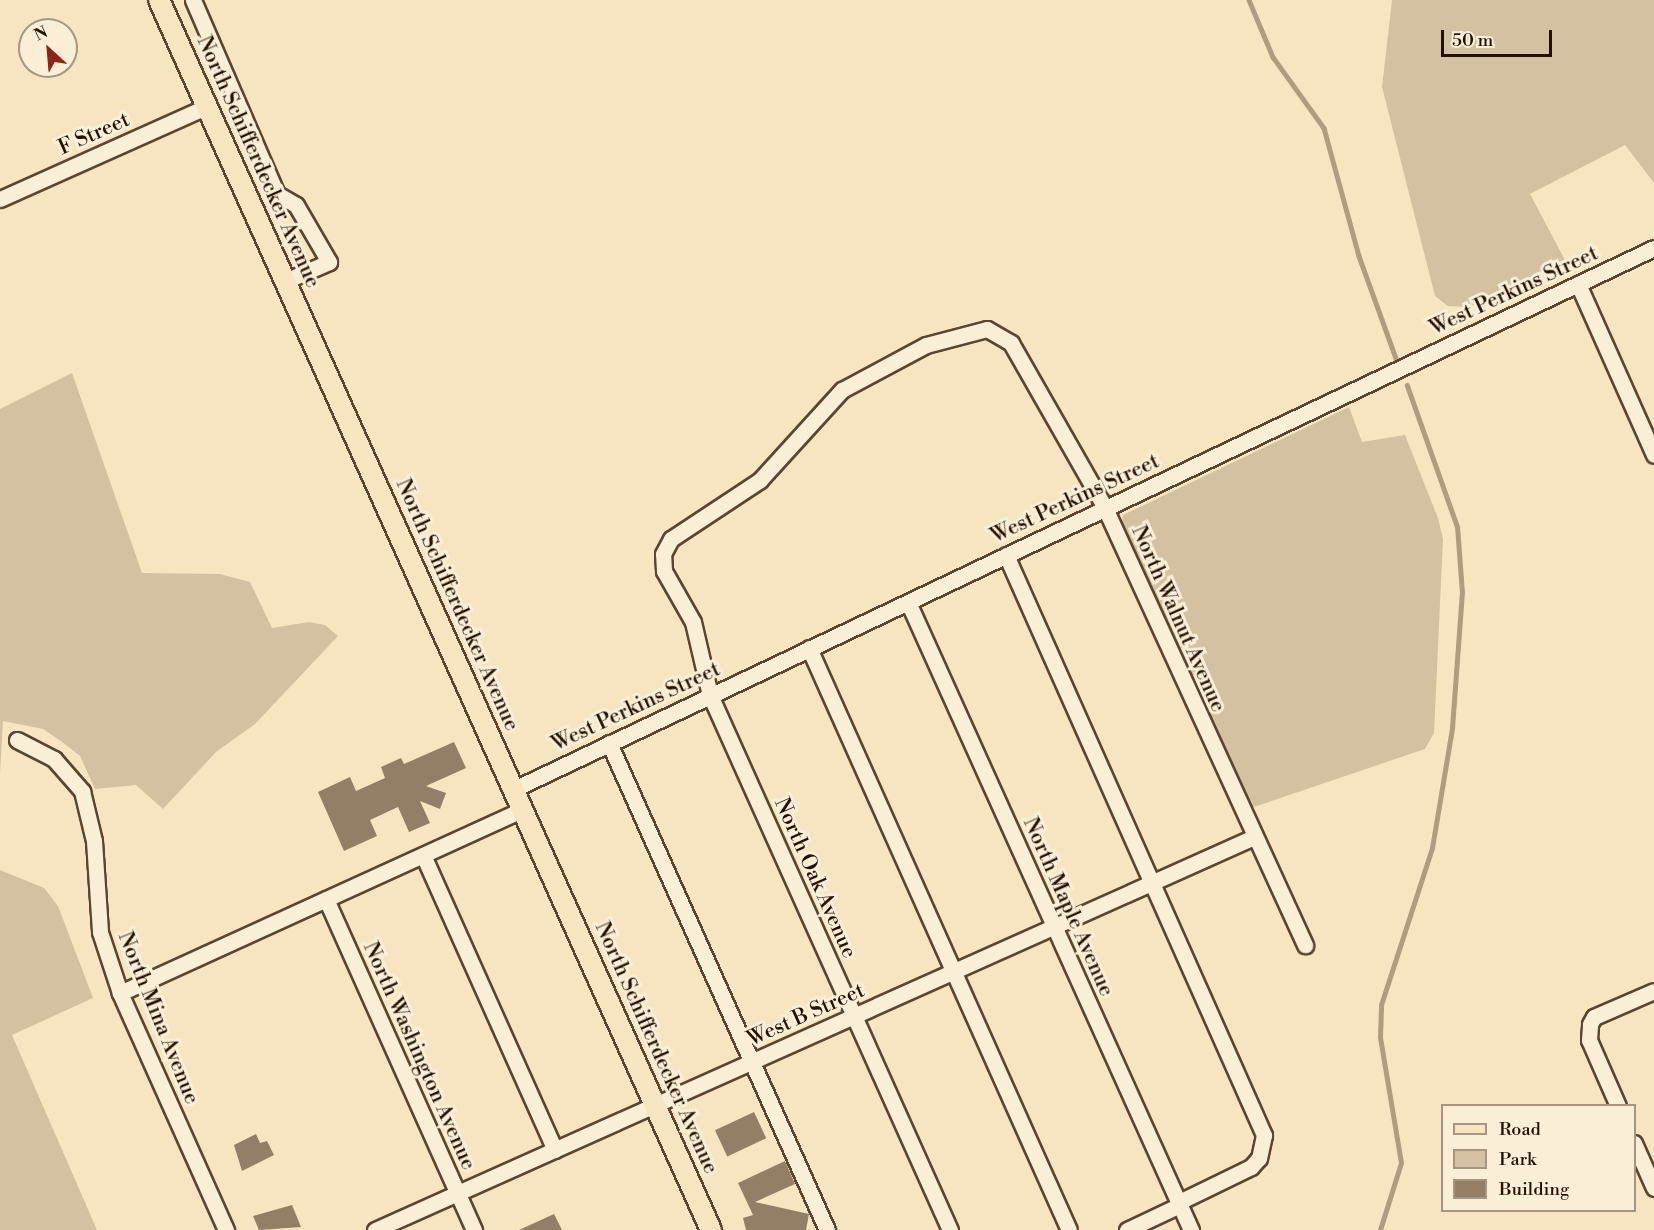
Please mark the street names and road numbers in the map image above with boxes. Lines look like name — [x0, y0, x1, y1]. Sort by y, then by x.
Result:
street label: North Schifferdecker Avenue — [191, 32, 325, 292]
street label: F Street — [55, 107, 133, 161]
street label: West Perkins Street — [1426, 241, 1602, 341]
street label: West Perkins Street — [987, 449, 1163, 549]
street label: North Schifferdecker Avenue — [390, 475, 524, 735]
street label: North Walnut Avenue — [1126, 522, 1230, 716]
street label: West Perkins Street — [548, 657, 724, 757]
street label: North Oak Avenue — [768, 794, 862, 962]
street label: North Maple Avenue — [1017, 814, 1119, 1000]
street label: North Schifferdecker Avenue — [589, 918, 723, 1178]
street label: North Mina Avenue — [112, 928, 204, 1108]
street label: North Washington Avenue — [357, 938, 481, 1174]
street label: West B Street — [744, 978, 868, 1052]

